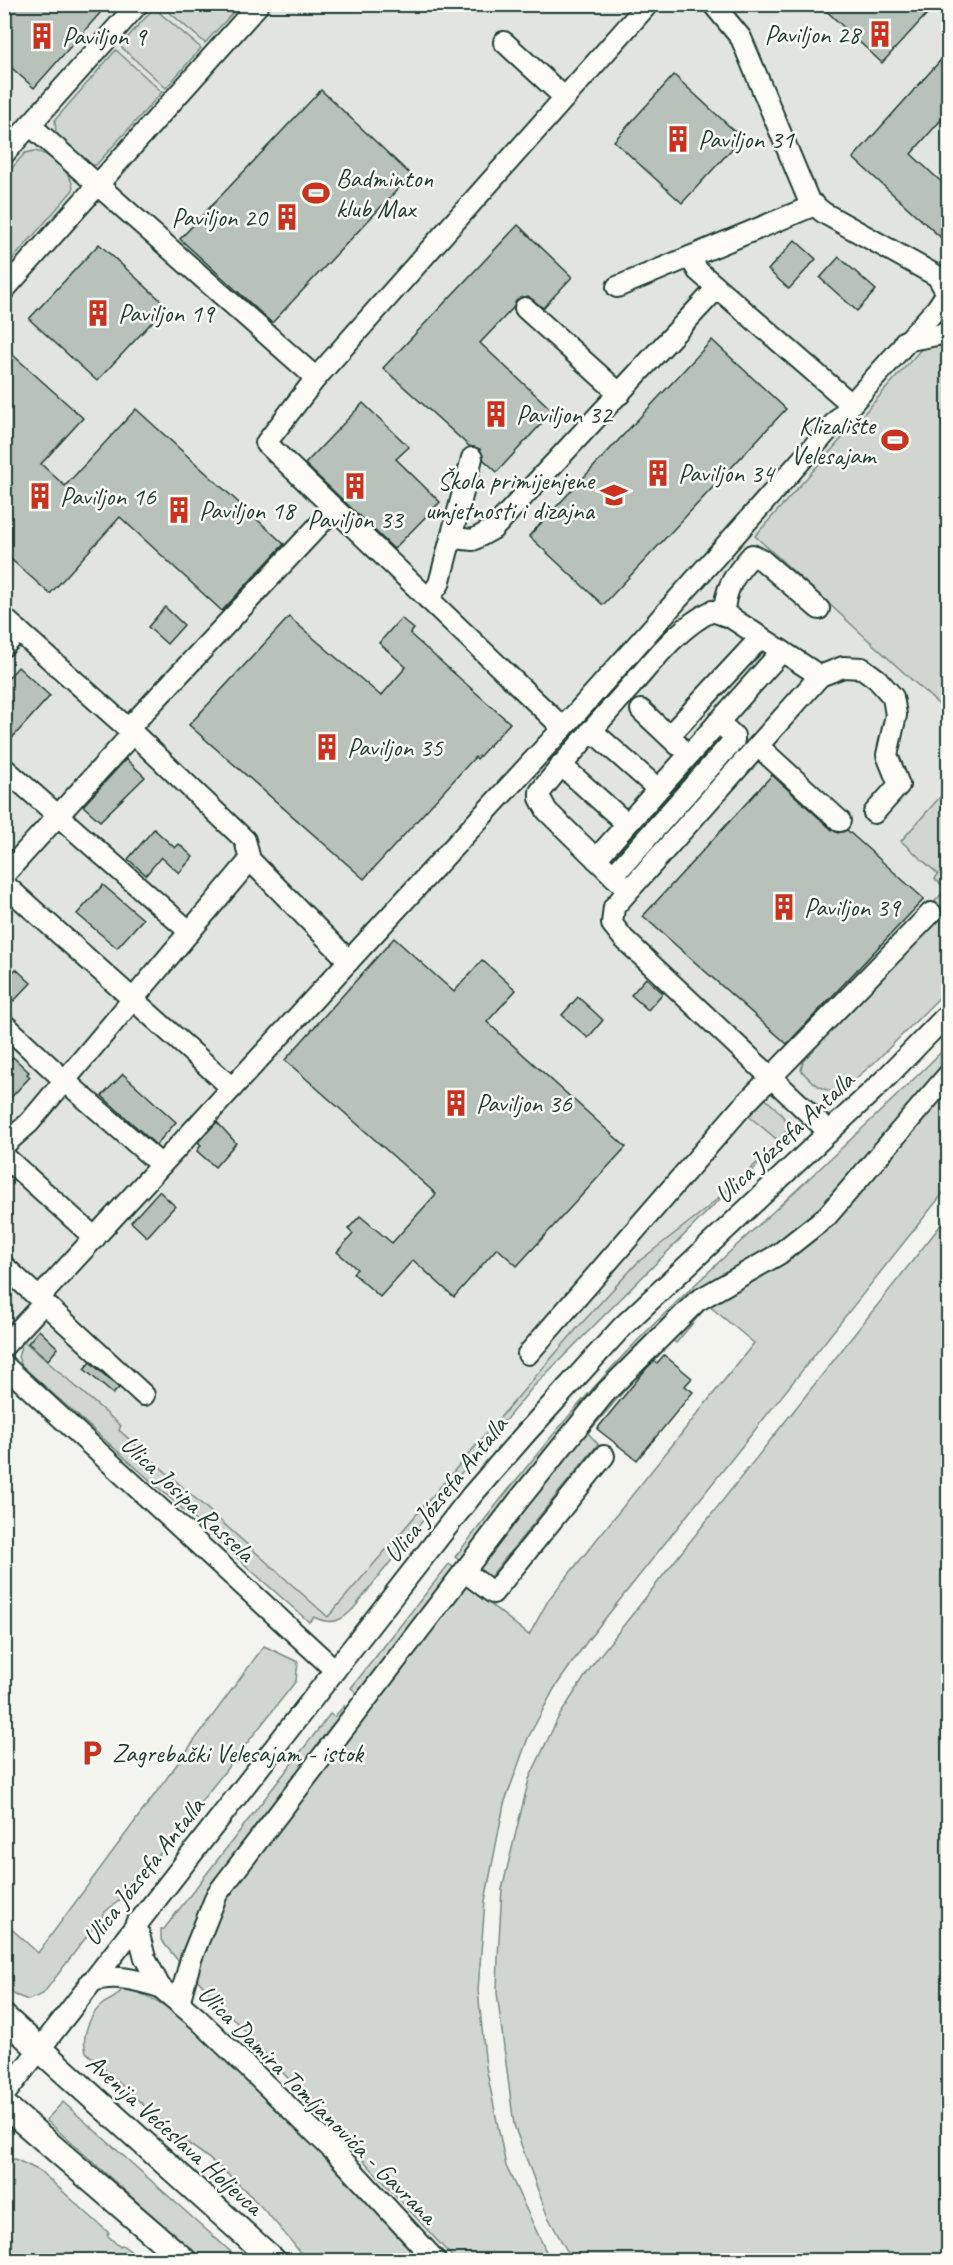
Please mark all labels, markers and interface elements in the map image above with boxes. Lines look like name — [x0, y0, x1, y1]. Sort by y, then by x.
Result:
place label: Paviljon 28 — [764, 18, 862, 51]
building icon: Paviljon 28 — [865, 19, 895, 49]
place label: Paviljon 9 — [62, 20, 148, 53]
building icon: Paviljon 9 — [27, 21, 57, 51]
place label: Paviljon 31 — [698, 123, 795, 156]
building icon: Paviljon 31 — [663, 124, 693, 154]
place label: Badminton klub Max — [336, 162, 433, 225]
sports icon: Badminton klub Max — [301, 178, 331, 208]
place label: Paviljon 20 — [171, 201, 269, 234]
building icon: Paviljon 20 — [272, 202, 302, 232]
place label: Paviljon 19 — [118, 297, 216, 330]
building icon: Paviljon 19 — [83, 298, 113, 328]
place label: Paviljon 32 — [516, 398, 614, 431]
building icon: Paviljon 32 — [481, 399, 511, 429]
place label: Klizalište Velesajam — [791, 409, 878, 472]
sports icon: Klizalište Velesajam — [880, 425, 910, 455]
place label: Paviljon 34 — [678, 457, 776, 490]
building icon: Paviljon 34 — [643, 458, 673, 488]
place label: Škola primijenjene umjetnosti i dizajna — [425, 464, 597, 527]
building icon: Paviljon 33 — [340, 471, 370, 501]
place label: Paviljon 16 — [60, 480, 157, 513]
school or university icon: Škola primijenjene umjetnosti i dizajna — [599, 480, 629, 510]
building icon: Paviljon 16 — [25, 481, 55, 511]
place label: Paviljon 18 — [199, 494, 297, 527]
building icon: Paviljon 18 — [164, 495, 194, 525]
place label: Paviljon 33 — [307, 503, 405, 536]
place label: Paviljon 35 — [347, 731, 444, 764]
building icon: Paviljon 35 — [312, 732, 342, 762]
place label: Paviljon 39 — [804, 891, 902, 924]
building icon: Paviljon 39 — [769, 892, 799, 922]
street label: Ulica Józsefa Antalla — [708, 1063, 862, 1211]
place label: Paviljon 36 — [476, 1087, 573, 1120]
building icon: Paviljon 36 — [441, 1088, 471, 1118]
street label: Ulica Józsefa Antalla — [376, 1408, 516, 1569]
street label: Ulica Josipa Rassela — [114, 1428, 263, 1570]
place label: Zagrebački Velesajam - istok — [112, 1737, 365, 1770]
parking icon: Zagrebački Velesajam - istok — [77, 1738, 107, 1768]
street label: Ulica Józsefa Antalla — [75, 1789, 213, 1952]
street label: Ulica Damira Tomljanovića - Gavrana — [191, 1977, 446, 2233]
street label: Avenija Većeslava Holjevca — [79, 2046, 272, 2224]

